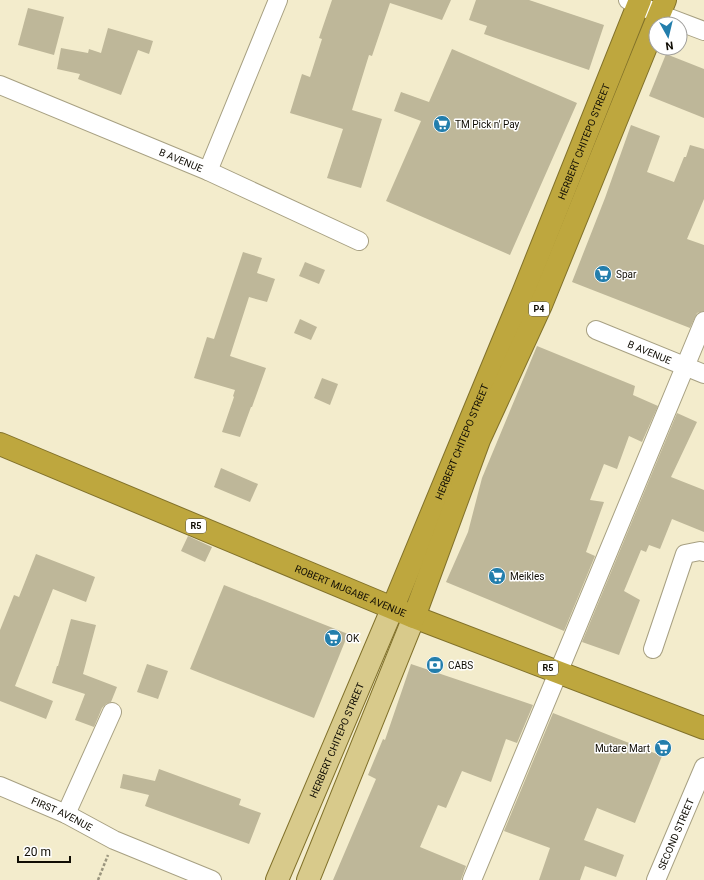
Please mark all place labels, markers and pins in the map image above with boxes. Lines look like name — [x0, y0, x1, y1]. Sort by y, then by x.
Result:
supermarket icon: TM Pick n' Pay — [432, 114, 452, 134]
place label: TM Pick n' Pay — [455, 119, 520, 130]
supermarket icon: Spar — [593, 264, 613, 284]
place label: Spar — [616, 269, 637, 280]
supermarket icon: Meikles — [487, 566, 507, 586]
place label: Meikles — [510, 571, 544, 582]
supermarket icon: OK — [323, 628, 343, 648]
place label: OK — [346, 633, 360, 644]
bank icon: CABS — [425, 655, 445, 675]
place label: CABS — [448, 660, 473, 671]
supermarket icon: Mutare Mart — [653, 738, 673, 758]
place label: Mutare Mart — [595, 743, 650, 754]

